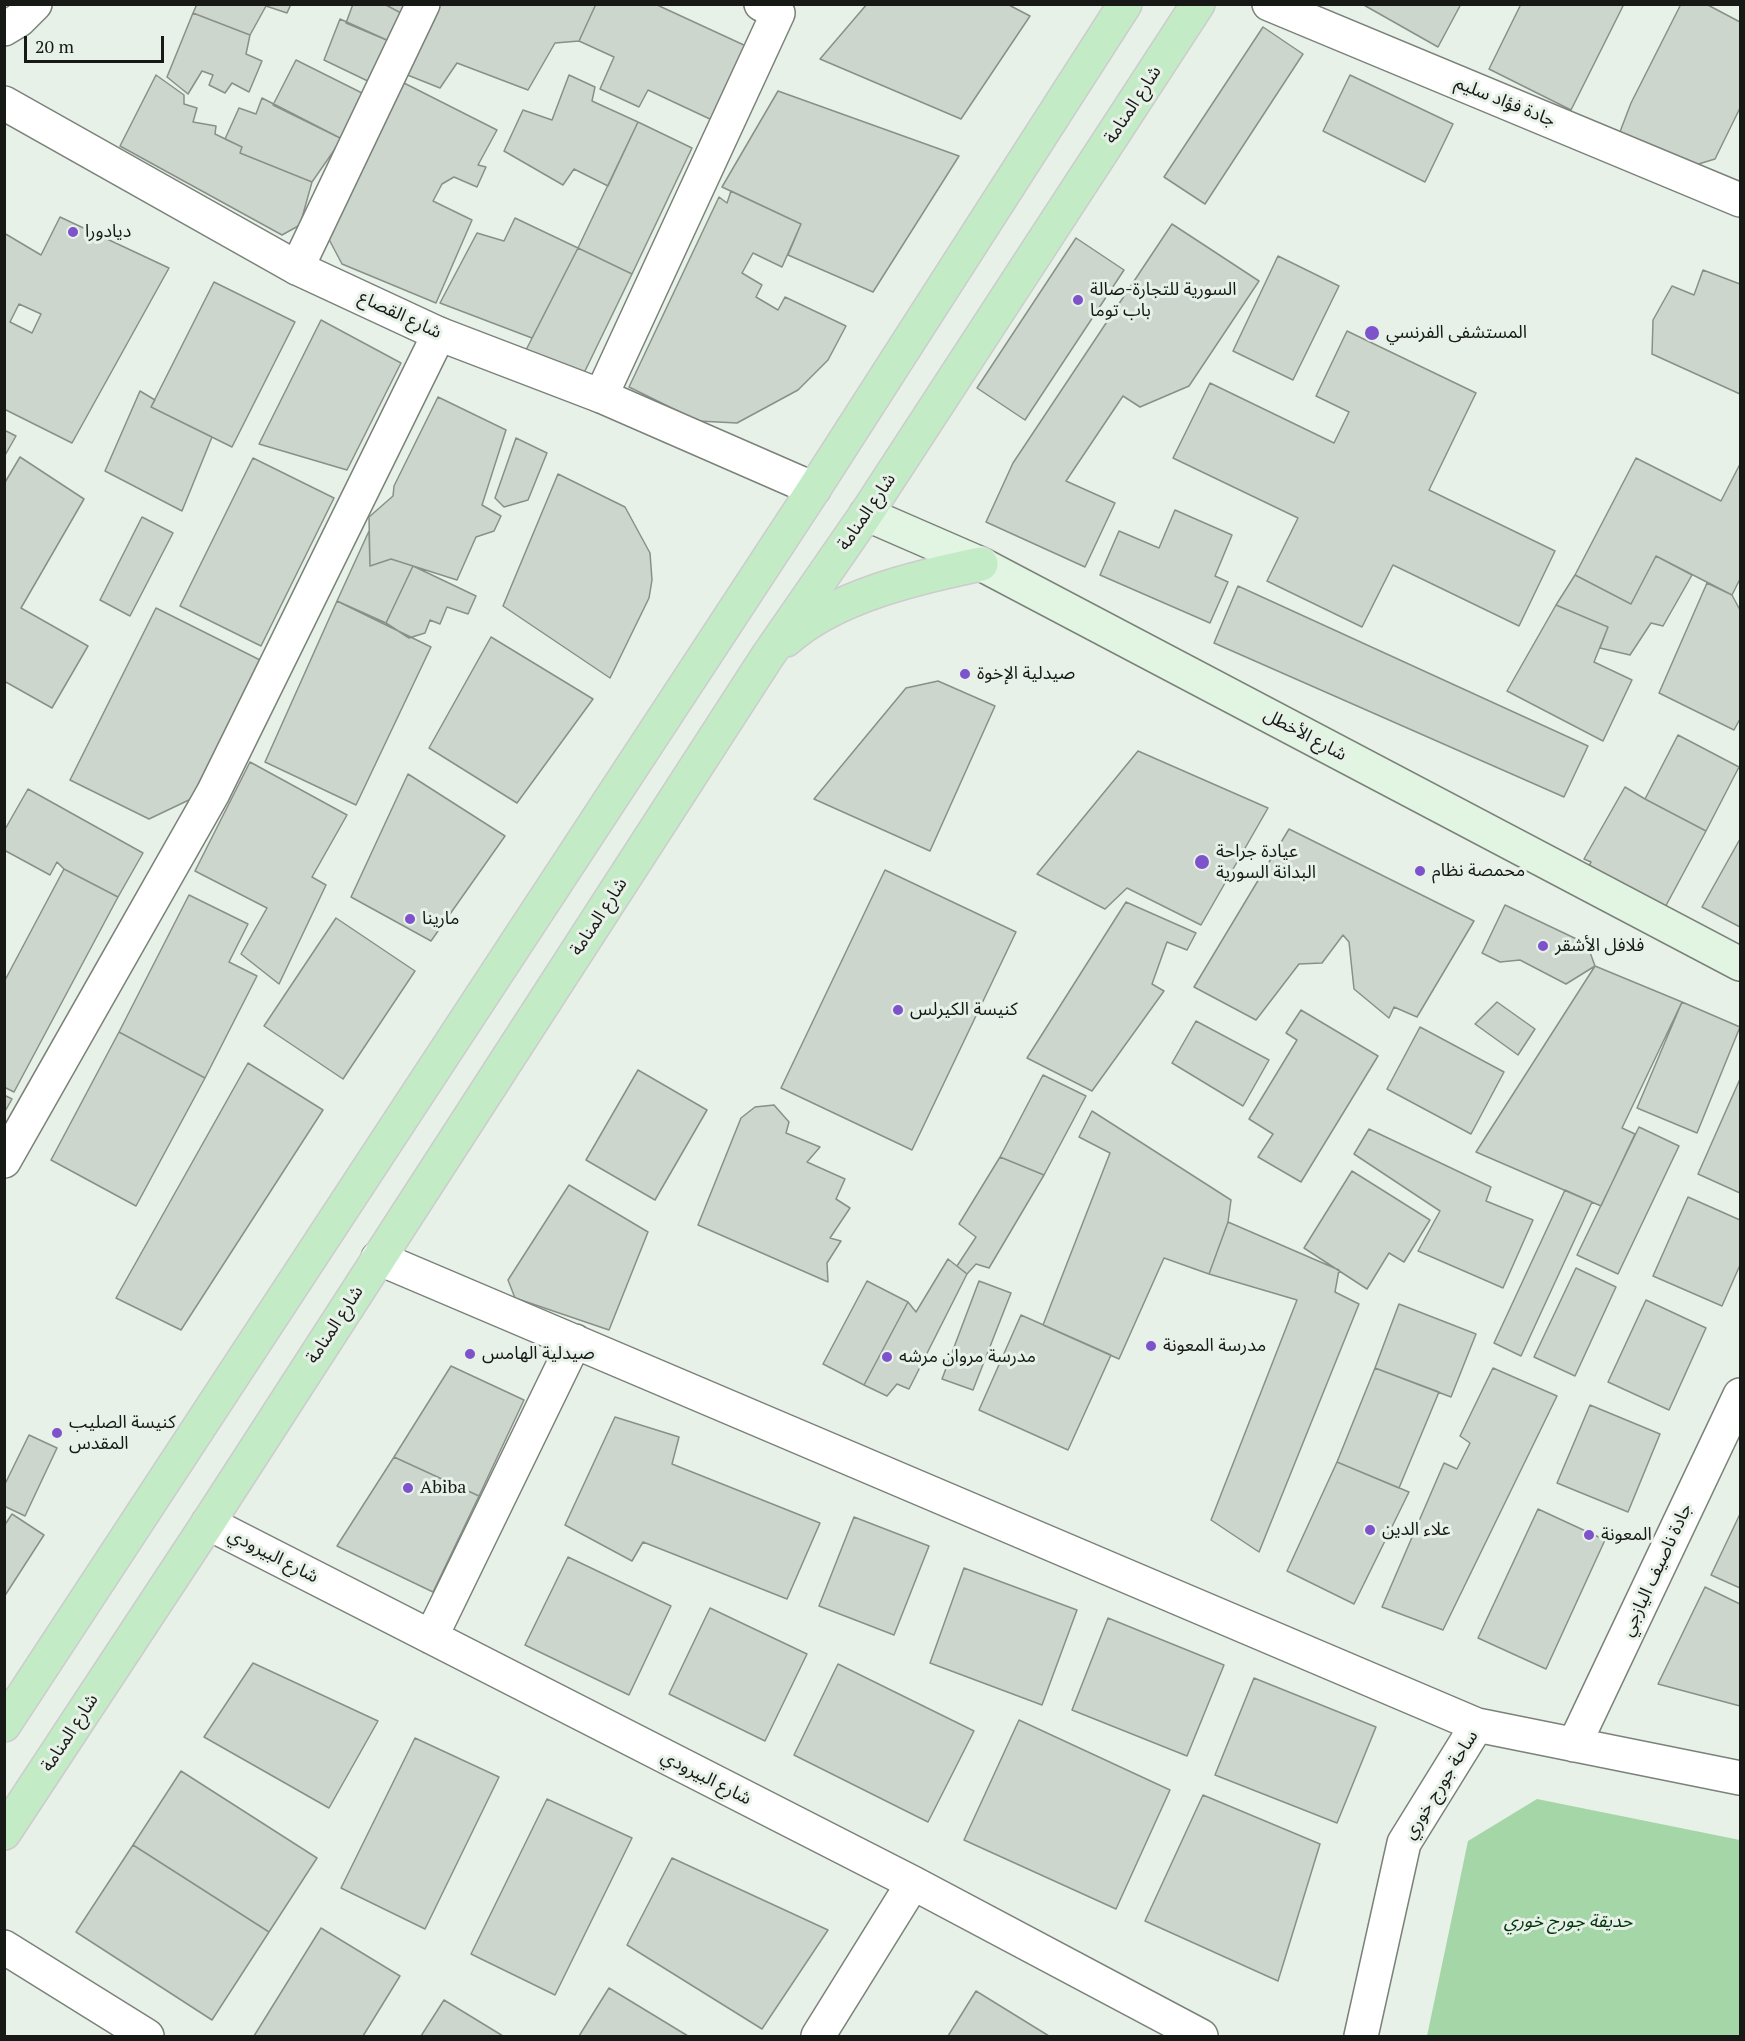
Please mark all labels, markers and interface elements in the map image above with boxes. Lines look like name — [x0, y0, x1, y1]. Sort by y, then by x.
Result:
scale bar — [27, 24, 166, 62]
text: 20 m — [35, 34, 74, 58]
street label: شارع المنامة — [1100, 62, 1166, 148]
street label: جادة فؤاد سليم — [1452, 72, 1558, 132]
place label: ديادورا — [85, 221, 131, 243]
marker: ديادورا — [66, 225, 80, 239]
place label: السورية للتجارة-صالة باب توما — [1090, 279, 1237, 322]
street label: شارع القصاع — [355, 286, 445, 344]
marker: السورية للتجارة-صالة باب توما — [1071, 293, 1085, 307]
place label: المستشفى الفرنسي — [1386, 322, 1527, 344]
marker: المستشفى الفرنسي — [1363, 324, 1381, 342]
street label: شارع المنامة — [833, 469, 901, 555]
place label: صيدلية الإخوة — [977, 663, 1075, 685]
marker: صيدلية الإخوة — [958, 667, 972, 681]
street label: شارع الأخطل — [1260, 704, 1350, 766]
place label: عيادة جراحة البدانة السورية — [1216, 841, 1316, 884]
marker: عيادة جراحة البدانة السورية — [1193, 853, 1211, 871]
place label: محمصة نظام — [1432, 860, 1525, 882]
marker: محمصة نظام — [1413, 864, 1427, 878]
street label: شارع المنامة — [566, 874, 632, 960]
place label: مارينا — [422, 908, 460, 930]
marker: مارينا — [403, 912, 417, 926]
place label: فلافل الأشقر — [1555, 935, 1644, 957]
marker: فلافل الأشقر — [1536, 939, 1550, 953]
place label: كنيسة الكيرلس — [910, 999, 1018, 1021]
marker: كنيسة الكيرلس — [891, 1003, 905, 1017]
street label: شارع المنامة — [302, 1282, 368, 1368]
place label: مدرسة المعونة — [1163, 1335, 1266, 1357]
marker: مدرسة المعونة — [1144, 1339, 1158, 1353]
place label: صيدلية الهامس — [482, 1343, 595, 1365]
place label: مدرسة مروان مرشه — [899, 1346, 1036, 1368]
marker: صيدلية الهامس — [463, 1347, 477, 1361]
marker: مدرسة مروان مرشه — [880, 1350, 894, 1364]
place label: كنيسة الصليب المقدس — [69, 1412, 176, 1454]
marker: كنيسة الصليب المقدس — [50, 1426, 64, 1440]
place label: Abiba — [420, 1477, 466, 1499]
marker: Abiba — [401, 1481, 415, 1495]
street label: جادة ناصيف اليازجي — [1617, 1500, 1697, 1640]
place label: علاء الدين — [1382, 1519, 1451, 1541]
marker: علاء الدين — [1363, 1523, 1377, 1537]
street label: شارع البيرودي — [224, 1524, 322, 1588]
place label: المعونة — [1601, 1524, 1652, 1546]
marker: المعونة — [1582, 1528, 1596, 1542]
street label: شارع المنامة — [37, 1690, 103, 1776]
street label: ساحة جورج خوري — [1399, 1727, 1483, 1843]
street label: شارع البيرودي — [657, 1746, 755, 1810]
park label: حديقة جورج خوري — [1504, 1911, 1632, 1933]

